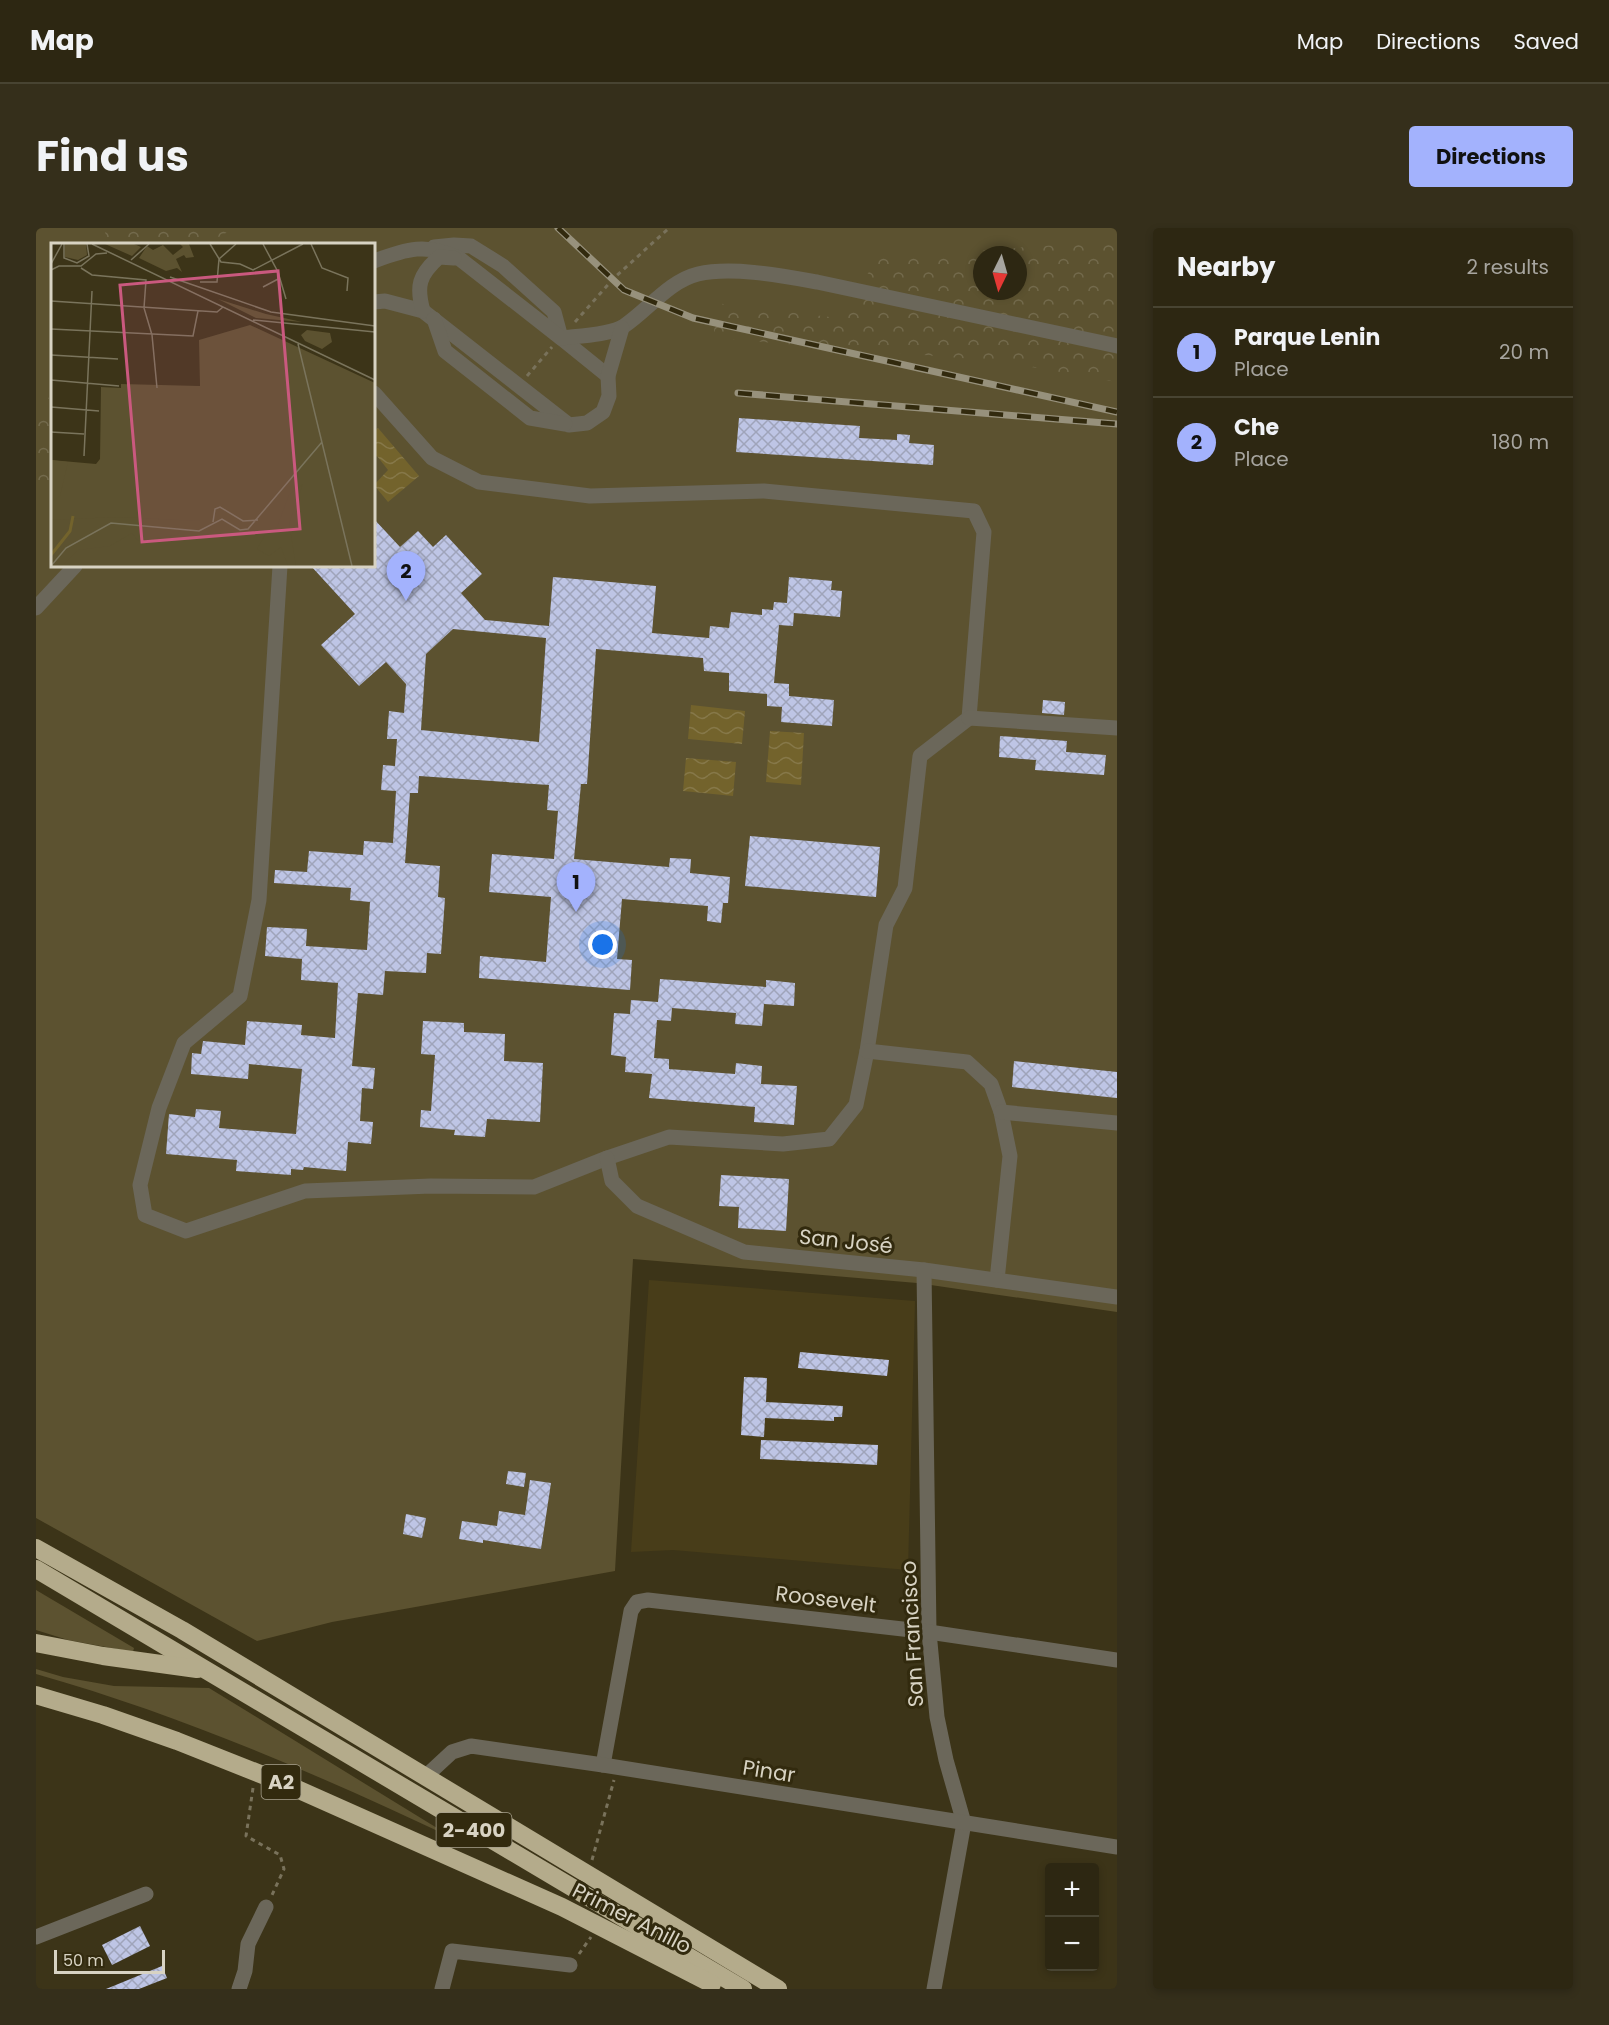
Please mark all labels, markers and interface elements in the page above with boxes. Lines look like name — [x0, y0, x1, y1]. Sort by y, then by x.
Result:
text: Map — [30, 21, 94, 60]
text: Map — [1297, 27, 1343, 56]
text: Directions — [1376, 27, 1480, 56]
text: Saved — [1513, 27, 1579, 56]
button: Directions — [1409, 126, 1573, 187]
text: Find us — [36, 127, 189, 186]
inset map — [51, 243, 375, 567]
north arrow — [973, 246, 1027, 300]
text: Nearby — [1177, 249, 1275, 285]
text: 2 results — [1466, 253, 1549, 281]
text: Parque Lenin — [1234, 322, 1380, 353]
text: 1 — [1193, 338, 1200, 366]
text: 20 m — [1499, 338, 1549, 366]
text: Place — [1234, 355, 1289, 383]
text: Che — [1234, 412, 1279, 443]
text: 2 — [1191, 428, 1202, 456]
text: 180 m — [1491, 428, 1549, 456]
text: Place — [1234, 445, 1289, 473]
pin: 2 — [386, 552, 425, 601]
pin: 1 — [556, 862, 596, 912]
your location — [588, 930, 617, 959]
street label: San José — [798, 1222, 894, 1260]
street label: San Francisco — [894, 1560, 930, 1708]
street label: Roosevelt — [774, 1578, 878, 1620]
street label: Pinar — [741, 1753, 798, 1789]
road number: A2 — [262, 1765, 300, 1799]
road number: 2-400 — [436, 1813, 512, 1847]
map controls — [1045, 1863, 1099, 1971]
button: + — [1045, 1863, 1099, 1917]
street label: Primer Anillo — [568, 1876, 696, 1960]
button: − — [1045, 1917, 1099, 1971]
scale bar — [54, 1947, 165, 1974]
text: 50 m — [63, 1949, 104, 1972]

